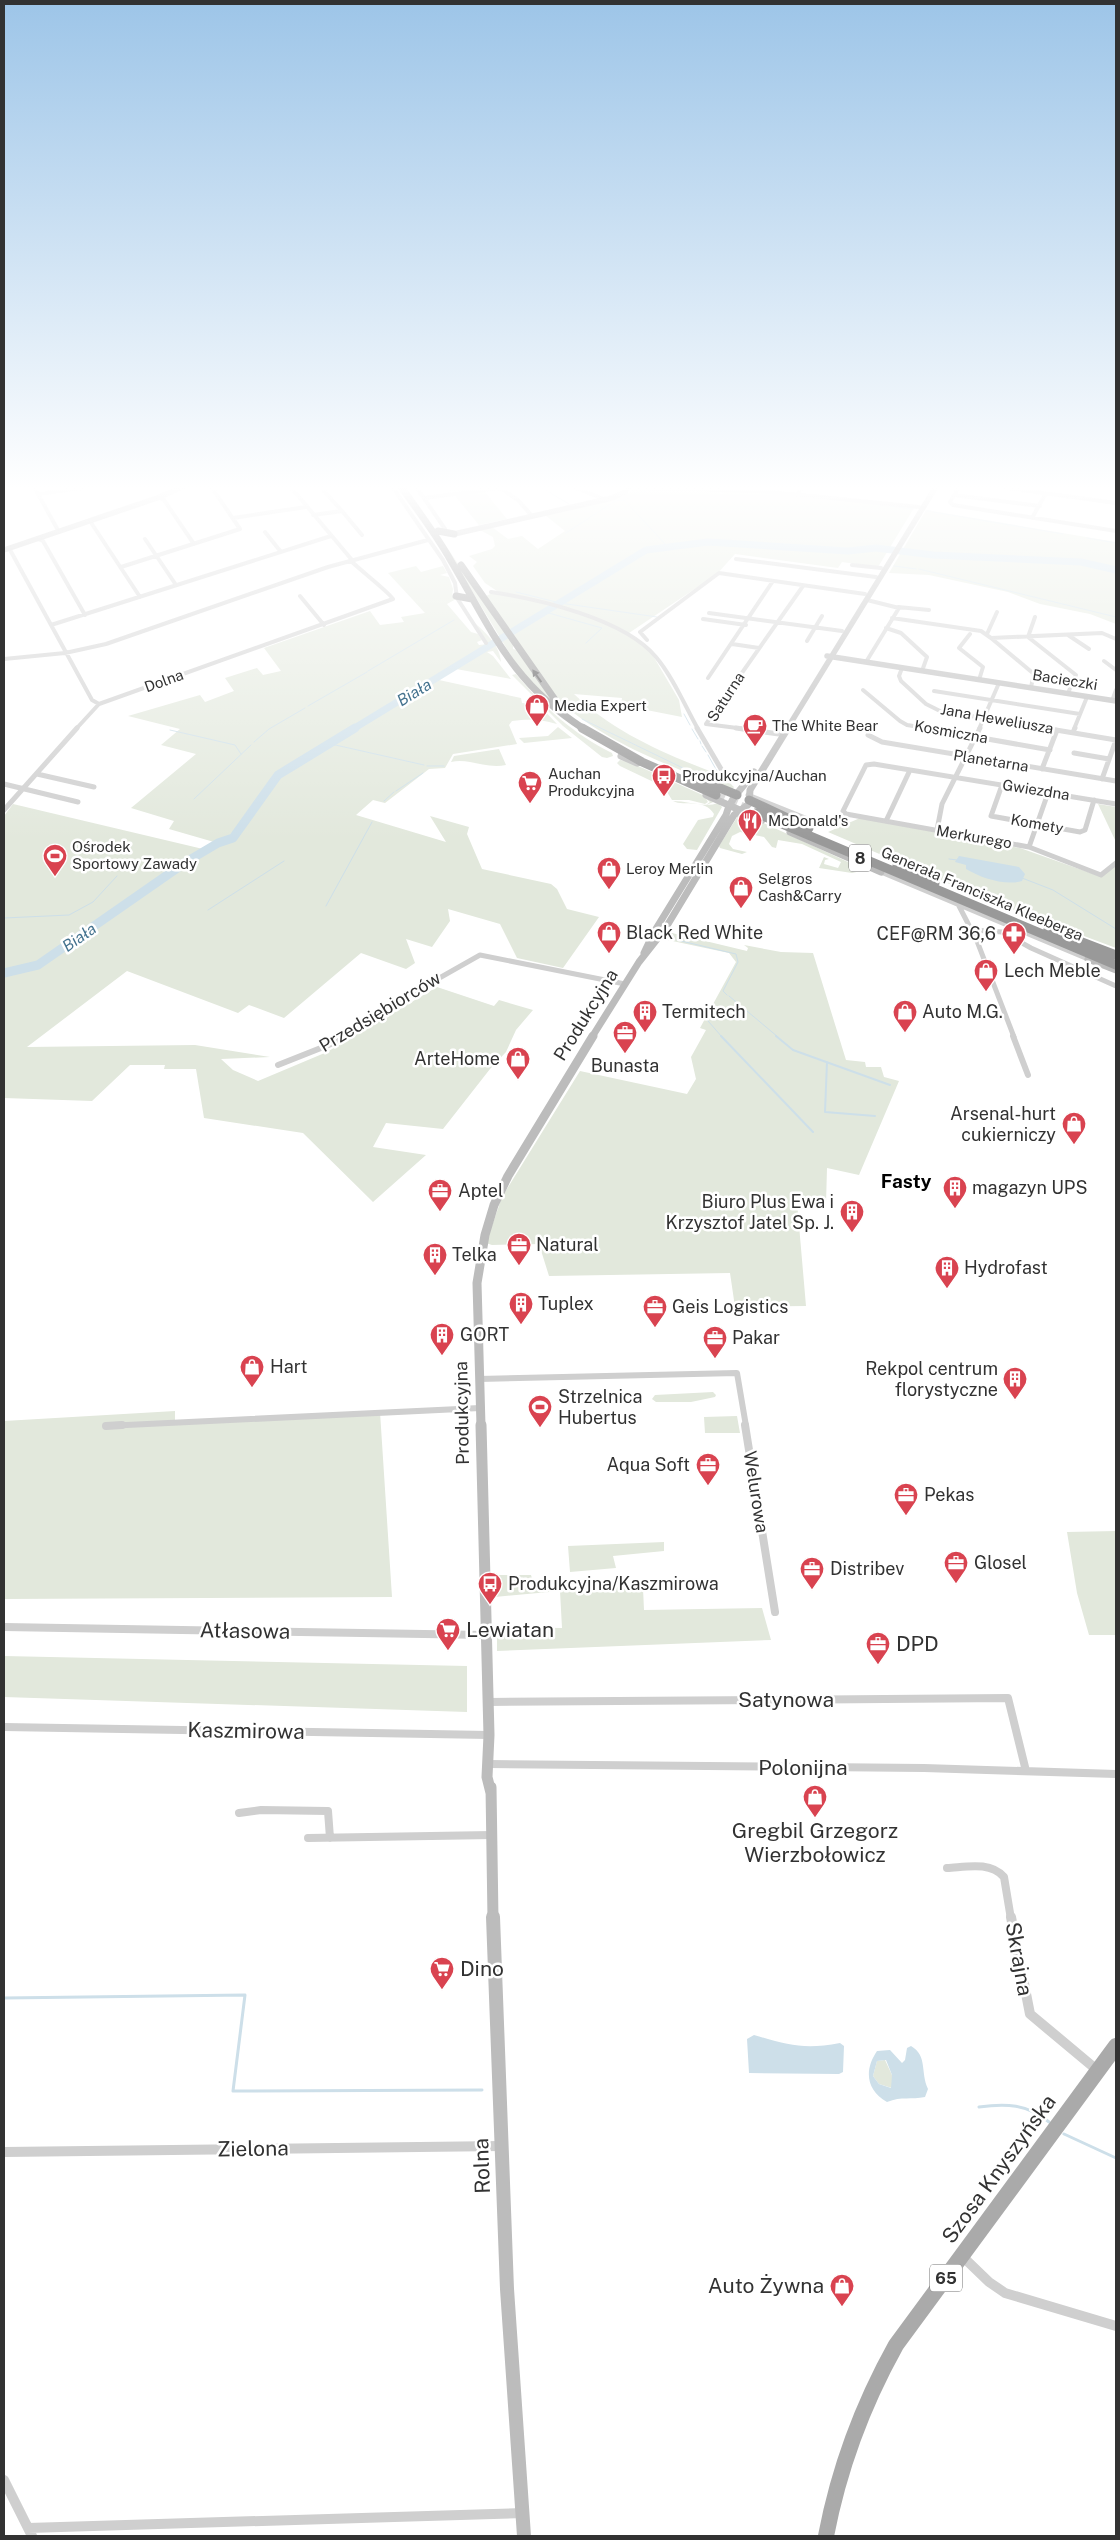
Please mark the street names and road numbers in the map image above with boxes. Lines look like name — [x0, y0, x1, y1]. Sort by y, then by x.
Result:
street label: Dolna — [142, 666, 186, 695]
street label: Bacieczki — [1031, 666, 1099, 693]
street label: Saturna — [703, 669, 748, 725]
street label: Jana Heweliusza — [939, 700, 1055, 737]
street label: Kosmiczna — [913, 717, 989, 746]
street label: Planetarna — [952, 746, 1030, 775]
street label: Gwiezdna — [1001, 776, 1071, 803]
street label: Komety — [1009, 811, 1065, 837]
street label: Merkurego — [935, 822, 1013, 852]
street label: Generała Franciszka Kleeberga — [879, 843, 1086, 944]
road number: 8 — [849, 844, 871, 871]
street label: Produkcyjna — [549, 965, 622, 1064]
street label: Przedsiębiorców — [315, 967, 444, 1056]
street label: Produkcyjna — [450, 1361, 473, 1465]
street label: Welurowa — [740, 1449, 773, 1535]
street label: Atłasowa — [199, 1617, 291, 1644]
street label: Satynowa — [738, 1687, 834, 1712]
street label: Kaszmirowa — [187, 1717, 305, 1744]
street label: Polonijna — [758, 1755, 848, 1780]
street label: Skrajna — [1001, 1920, 1038, 1998]
street label: Szosa Knyszyńska — [936, 2089, 1061, 2248]
street label: Zielona — [217, 2135, 289, 2162]
street label: Rolna — [468, 2138, 495, 2194]
road number: 65 — [930, 2264, 962, 2292]

